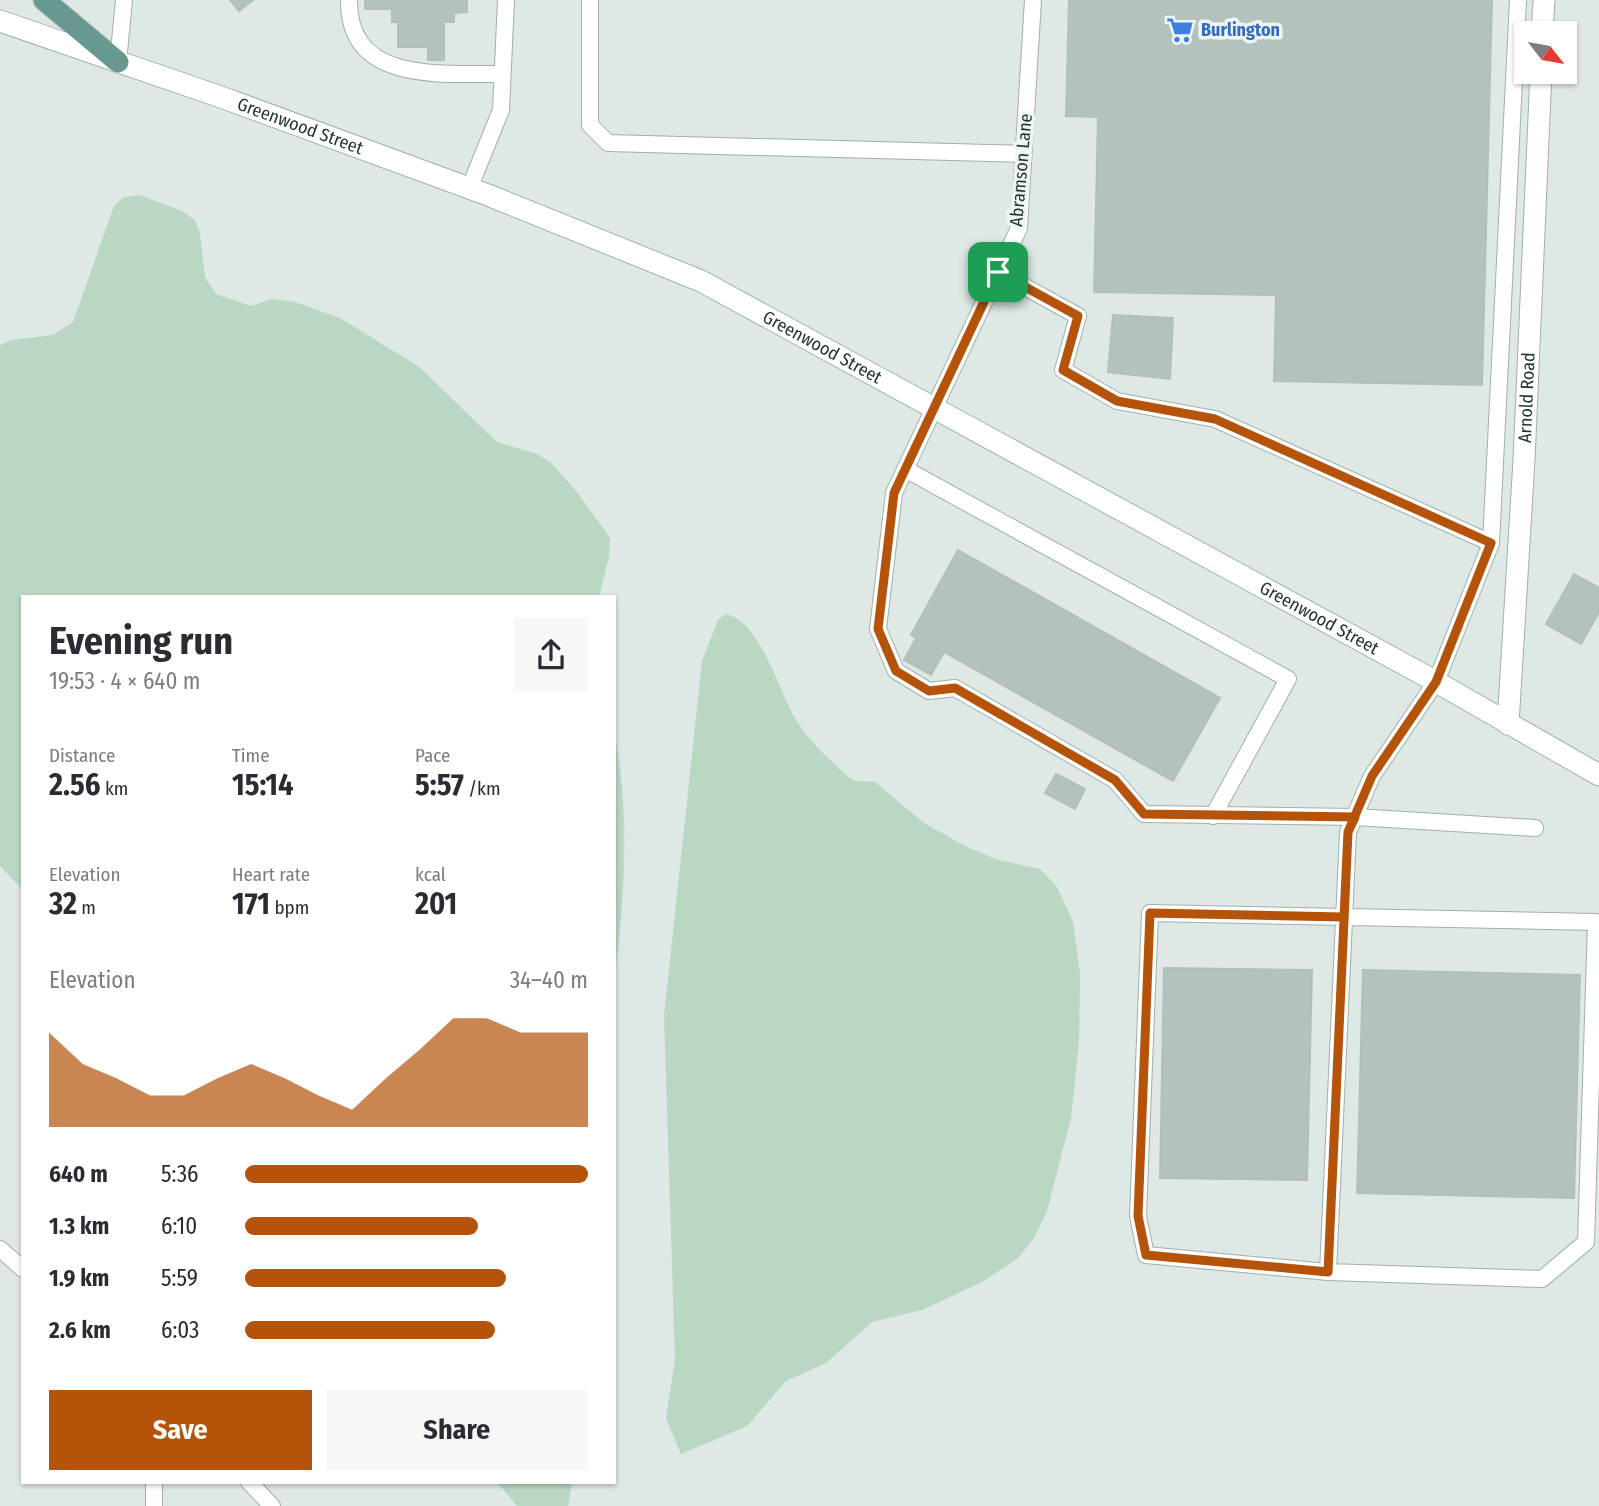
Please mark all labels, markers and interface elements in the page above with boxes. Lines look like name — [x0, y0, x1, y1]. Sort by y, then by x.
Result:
supermarket icon: Burlington — [1165, 15, 1195, 45]
place label: Burlington — [1201, 19, 1280, 41]
north arrow — [1514, 21, 1577, 84]
map controls — [1514, 21, 1577, 84]
street label: Greenwood Street — [234, 93, 366, 159]
street label: Abramson Lane — [1005, 112, 1037, 227]
pin — [968, 242, 1028, 302]
icon: arrive — [979, 253, 1017, 291]
street label: Greenwood Street — [759, 306, 886, 389]
street label: Arnold Road — [1514, 352, 1540, 443]
street label: Greenwood Street — [1256, 577, 1383, 659]
text: Evening run — [49, 618, 233, 664]
button: share — [514, 618, 588, 692]
text: 19:53 · 4 × 640 m — [49, 667, 201, 695]
text: Distance — [49, 744, 116, 767]
text: Time — [232, 744, 270, 767]
text: Pace — [415, 744, 450, 767]
text: 2.56 — [49, 767, 100, 803]
text: 15:14 — [232, 767, 293, 803]
text: 5:57 — [415, 767, 464, 803]
text: km — [100, 777, 128, 800]
text: /km — [464, 777, 501, 800]
text: Elevation — [49, 863, 121, 886]
text: Heart rate — [232, 863, 310, 886]
text: kcal — [415, 863, 446, 886]
text: 32 — [49, 886, 77, 922]
text: 171 — [232, 886, 270, 922]
text: 201 — [415, 886, 457, 922]
text: m — [77, 896, 96, 919]
text: bpm — [270, 896, 309, 919]
text: Elevation — [49, 966, 136, 994]
text: 34–40 m — [510, 966, 588, 994]
text: 640 m — [49, 1160, 108, 1188]
text: 5:36 — [161, 1160, 198, 1188]
text: 1.3 km — [49, 1212, 109, 1240]
text: 6:10 — [161, 1212, 197, 1240]
text: 1.9 km — [49, 1264, 109, 1292]
text: 5:59 — [161, 1264, 198, 1292]
text: 2.6 km — [49, 1316, 111, 1344]
text: 6:03 — [161, 1316, 199, 1344]
button: Save — [49, 1390, 312, 1470]
button: Share — [326, 1390, 588, 1470]

